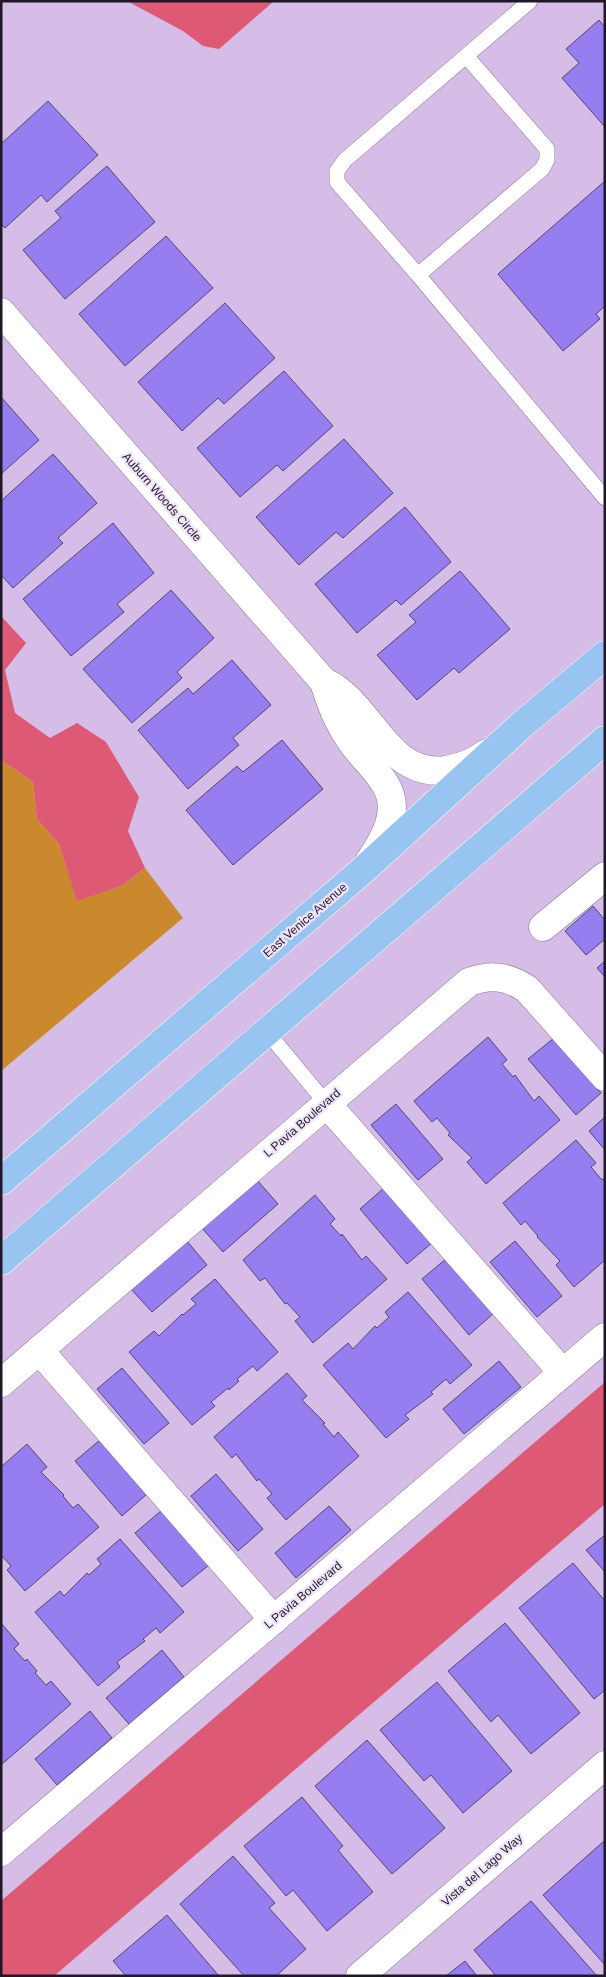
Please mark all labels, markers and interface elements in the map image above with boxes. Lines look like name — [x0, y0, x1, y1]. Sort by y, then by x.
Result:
street label: Auburn Woods Circle — [120, 450, 205, 545]
street label: East Venice Avenue — [260, 880, 350, 960]
street label: L Pavia Boulevard — [261, 1086, 343, 1160]
street label: L Pavia Boulevard — [261, 1558, 345, 1632]
street label: Vista del Lago Way — [439, 1831, 525, 1909]

